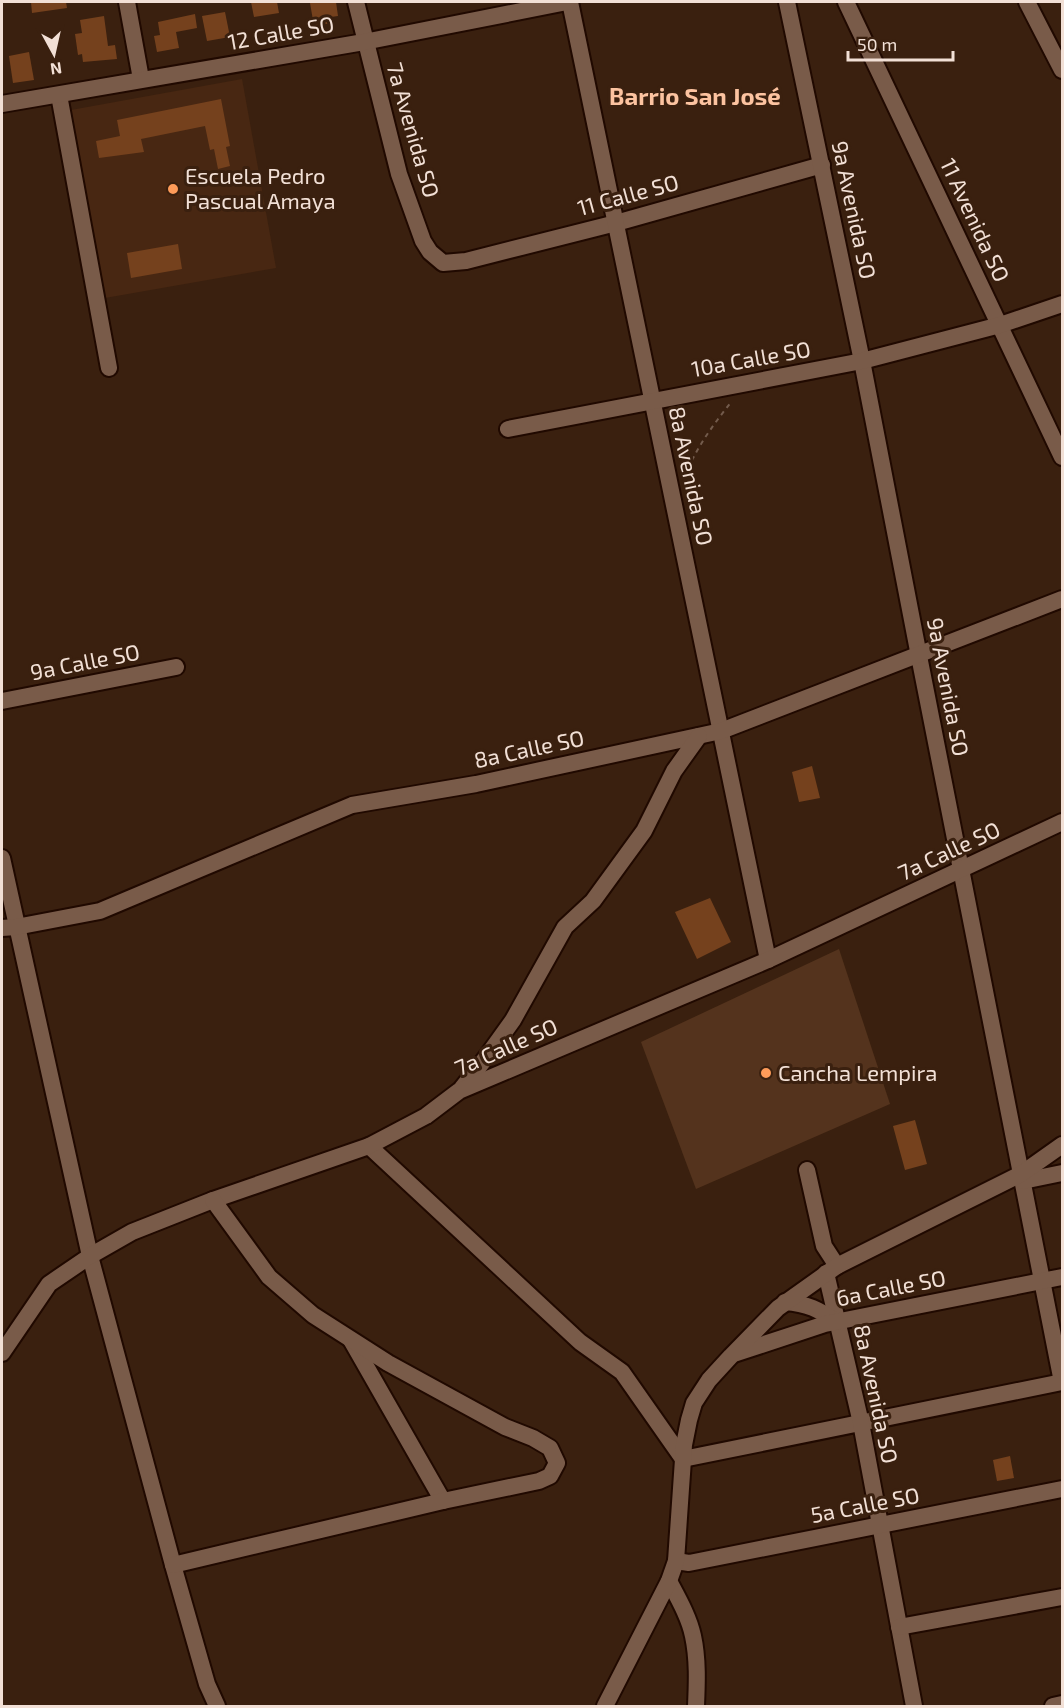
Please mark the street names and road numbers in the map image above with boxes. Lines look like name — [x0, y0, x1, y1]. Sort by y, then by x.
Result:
street label: 12 Calle SO — [226, 10, 336, 54]
street label: 7a Avenida SO — [382, 59, 446, 200]
street label: 9a Avenida SO — [828, 138, 882, 281]
street label: 11 Avenida SO — [936, 154, 1016, 285]
street label: 11 Calle SO — [574, 168, 681, 220]
street label: 10a Calle SO — [689, 335, 812, 381]
street label: 8a Avenida SO — [665, 404, 719, 548]
street label: 9a Avenida SO — [923, 615, 975, 758]
street label: 9a Calle SO — [28, 638, 142, 684]
street label: 8a Calle SO — [471, 724, 586, 772]
street label: 7a Calle SO — [893, 815, 1004, 885]
street label: 7a Calle SO — [450, 1012, 561, 1080]
street label: 6a Calle SO — [834, 1264, 948, 1310]
street label: 8a Avenida SO — [850, 1322, 904, 1466]
street label: 5a Calle SO — [808, 1481, 921, 1527]

